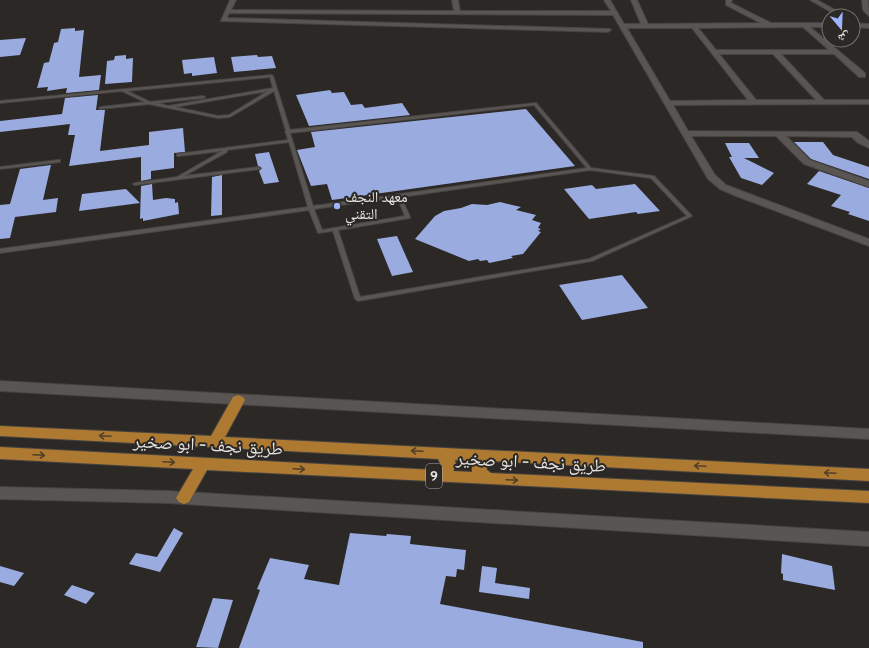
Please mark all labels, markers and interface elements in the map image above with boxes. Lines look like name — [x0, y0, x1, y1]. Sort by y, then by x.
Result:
north arrow — [821, 8, 861, 48]
text: ش — [836, 28, 852, 46]
place label: معهد النجف التقني — [345, 188, 408, 226]
marker: معهد النجف التقني — [332, 201, 342, 211]
street label: طريق نجف - ابو صخير — [132, 430, 283, 460]
one-way arrow — [99, 432, 112, 440]
one-way arrow — [411, 447, 424, 454]
street label: طريق نجف - ابو صخير — [455, 447, 606, 477]
one-way arrow — [32, 452, 45, 459]
one-way arrow — [162, 459, 175, 466]
one-way arrow — [694, 462, 707, 469]
road number: 9 — [426, 464, 442, 488]
one-way arrow — [292, 466, 305, 473]
one-way arrow — [824, 469, 837, 476]
one-way arrow — [505, 477, 518, 484]

